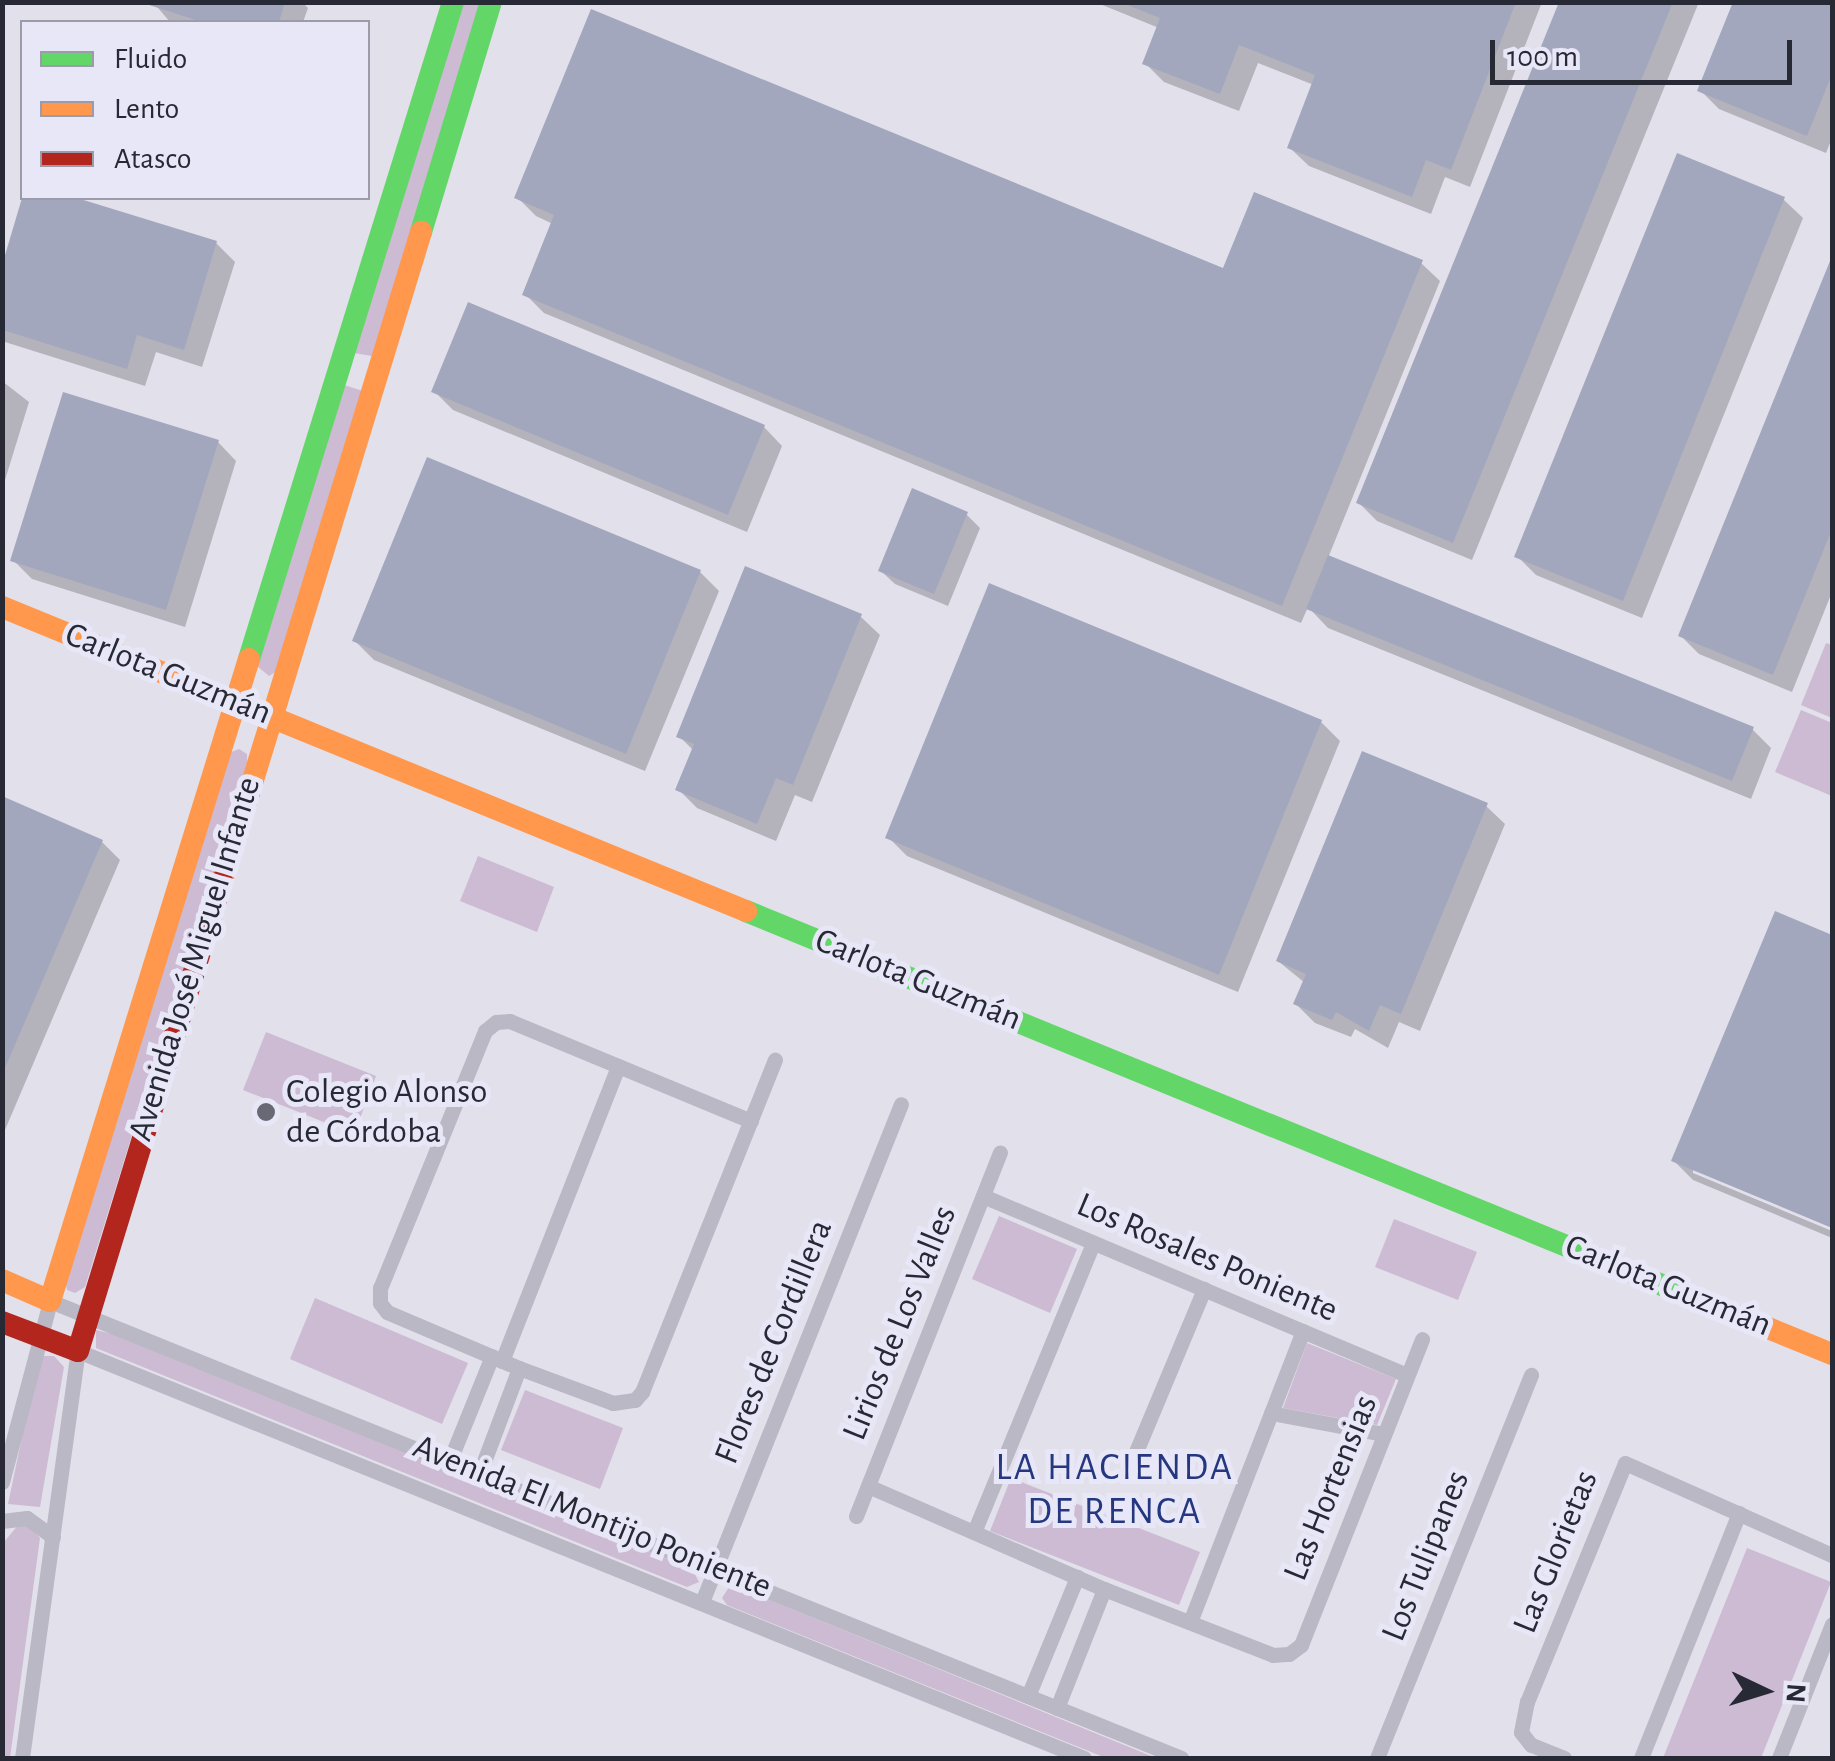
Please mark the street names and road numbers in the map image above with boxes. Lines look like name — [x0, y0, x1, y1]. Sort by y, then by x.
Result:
street label: Carlota Guzmán — [59, 614, 277, 734]
street label: Avenida José Miguel Infante — [120, 772, 270, 1146]
street label: Carlota Guzmán — [809, 920, 1027, 1040]
street label: Los Rosales Poniente — [1070, 1184, 1344, 1332]
street label: Lirios de Los Valles — [834, 1200, 966, 1446]
street label: Flores de Cordillera — [706, 1214, 842, 1470]
street label: Carlota Guzmán — [1559, 1226, 1777, 1346]
street label: Las Hortensias — [1275, 1389, 1387, 1587]
street label: Avenida El Montijo Poniente — [407, 1426, 777, 1608]
street label: Las Glorietas — [1504, 1464, 1608, 1640]
street label: Los Tulipanes — [1373, 1465, 1479, 1647]

